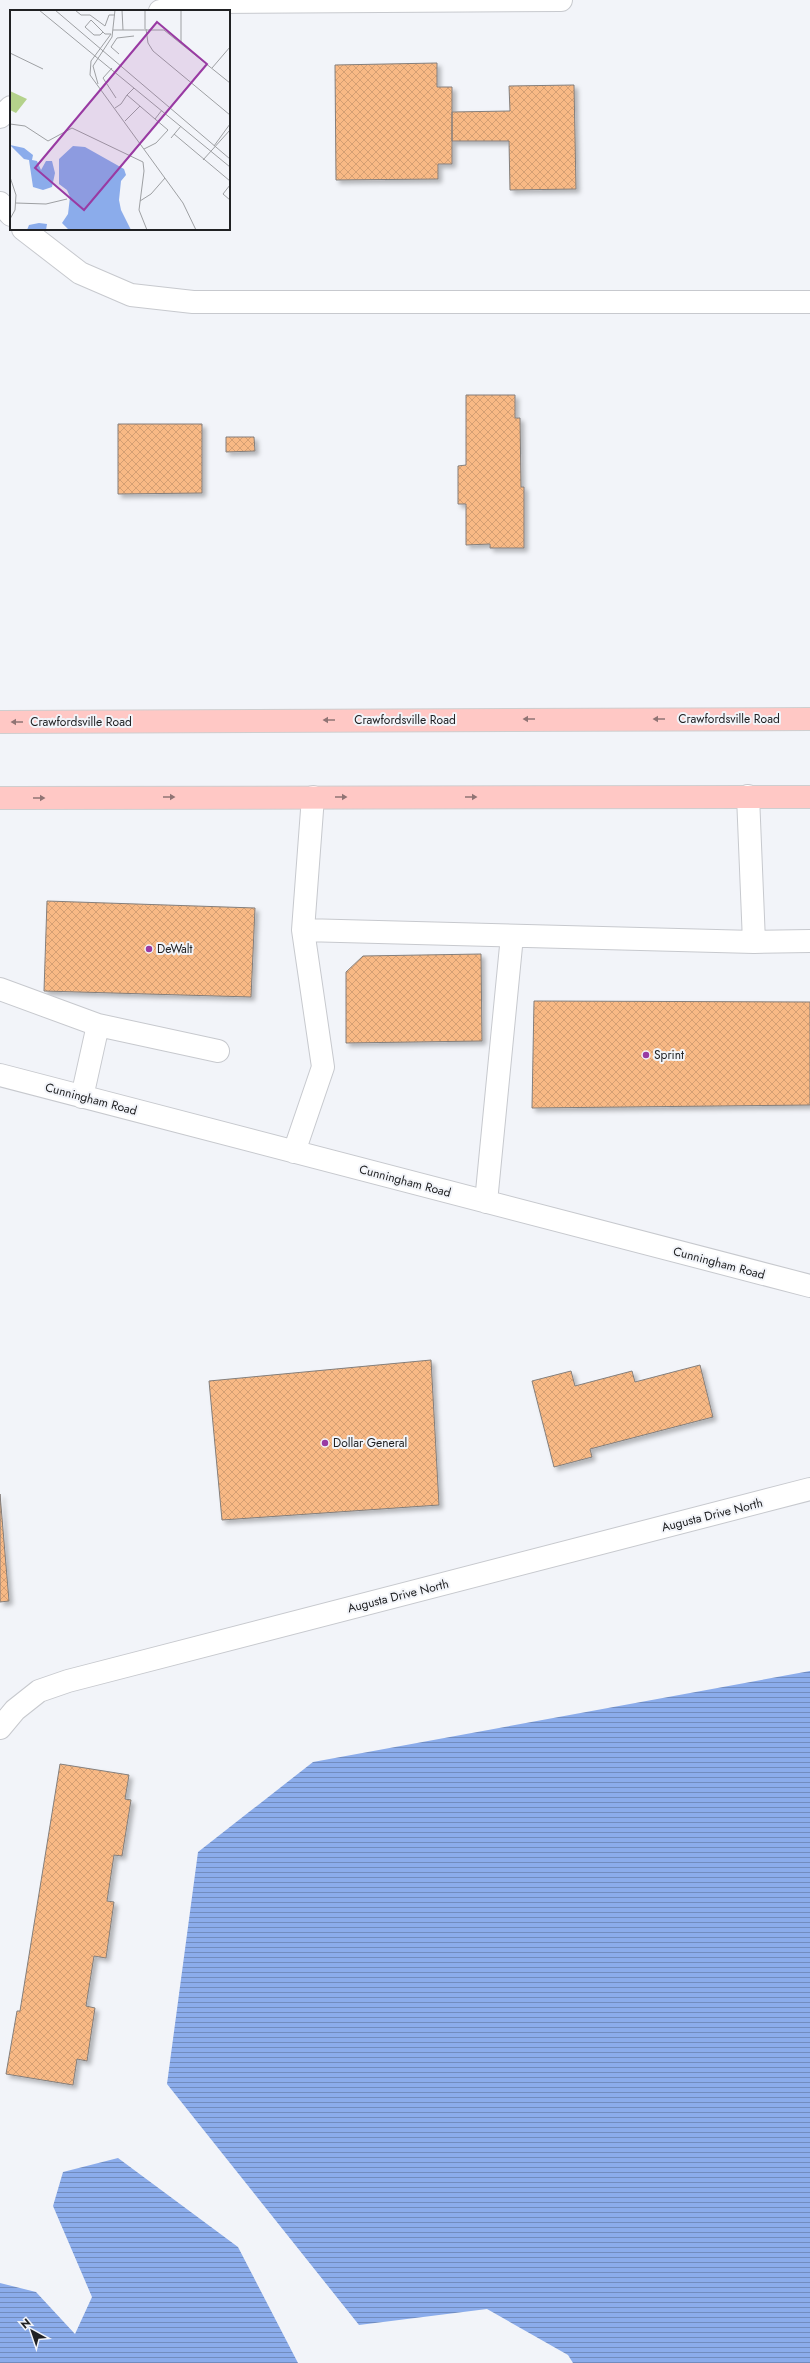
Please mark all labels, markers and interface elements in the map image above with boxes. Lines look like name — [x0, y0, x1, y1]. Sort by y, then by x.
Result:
inset map — [10, 10, 230, 230]
street label: Crawfordsville Road — [678, 710, 780, 728]
street label: Crawfordsville Road — [354, 711, 456, 729]
street label: Crawfordsville Road — [30, 713, 132, 731]
one-way arrow — [522, 716, 535, 722]
one-way arrow — [652, 716, 665, 722]
one-way arrow — [322, 717, 335, 723]
one-way arrow — [10, 719, 23, 725]
one-way arrow — [163, 794, 176, 800]
one-way arrow — [335, 794, 348, 800]
one-way arrow — [465, 794, 478, 800]
one-way arrow — [33, 795, 46, 801]
place label: DeWalt — [157, 940, 193, 958]
marker: DeWalt — [144, 944, 154, 954]
place label: Sprint — [654, 1046, 684, 1064]
marker: Sprint — [641, 1050, 651, 1060]
street label: Cunningham Road — [43, 1078, 139, 1120]
street label: Cunningham Road — [357, 1160, 453, 1202]
street label: Cunningham Road — [671, 1242, 767, 1284]
place label: Dollar General — [333, 1434, 407, 1452]
marker: Dollar General — [320, 1438, 330, 1448]
street label: Augusta Drive North — [660, 1494, 764, 1536]
street label: Augusta Drive North — [346, 1575, 450, 1617]
north arrow — [12, 2311, 52, 2351]
text: N — [17, 2314, 34, 2332]

